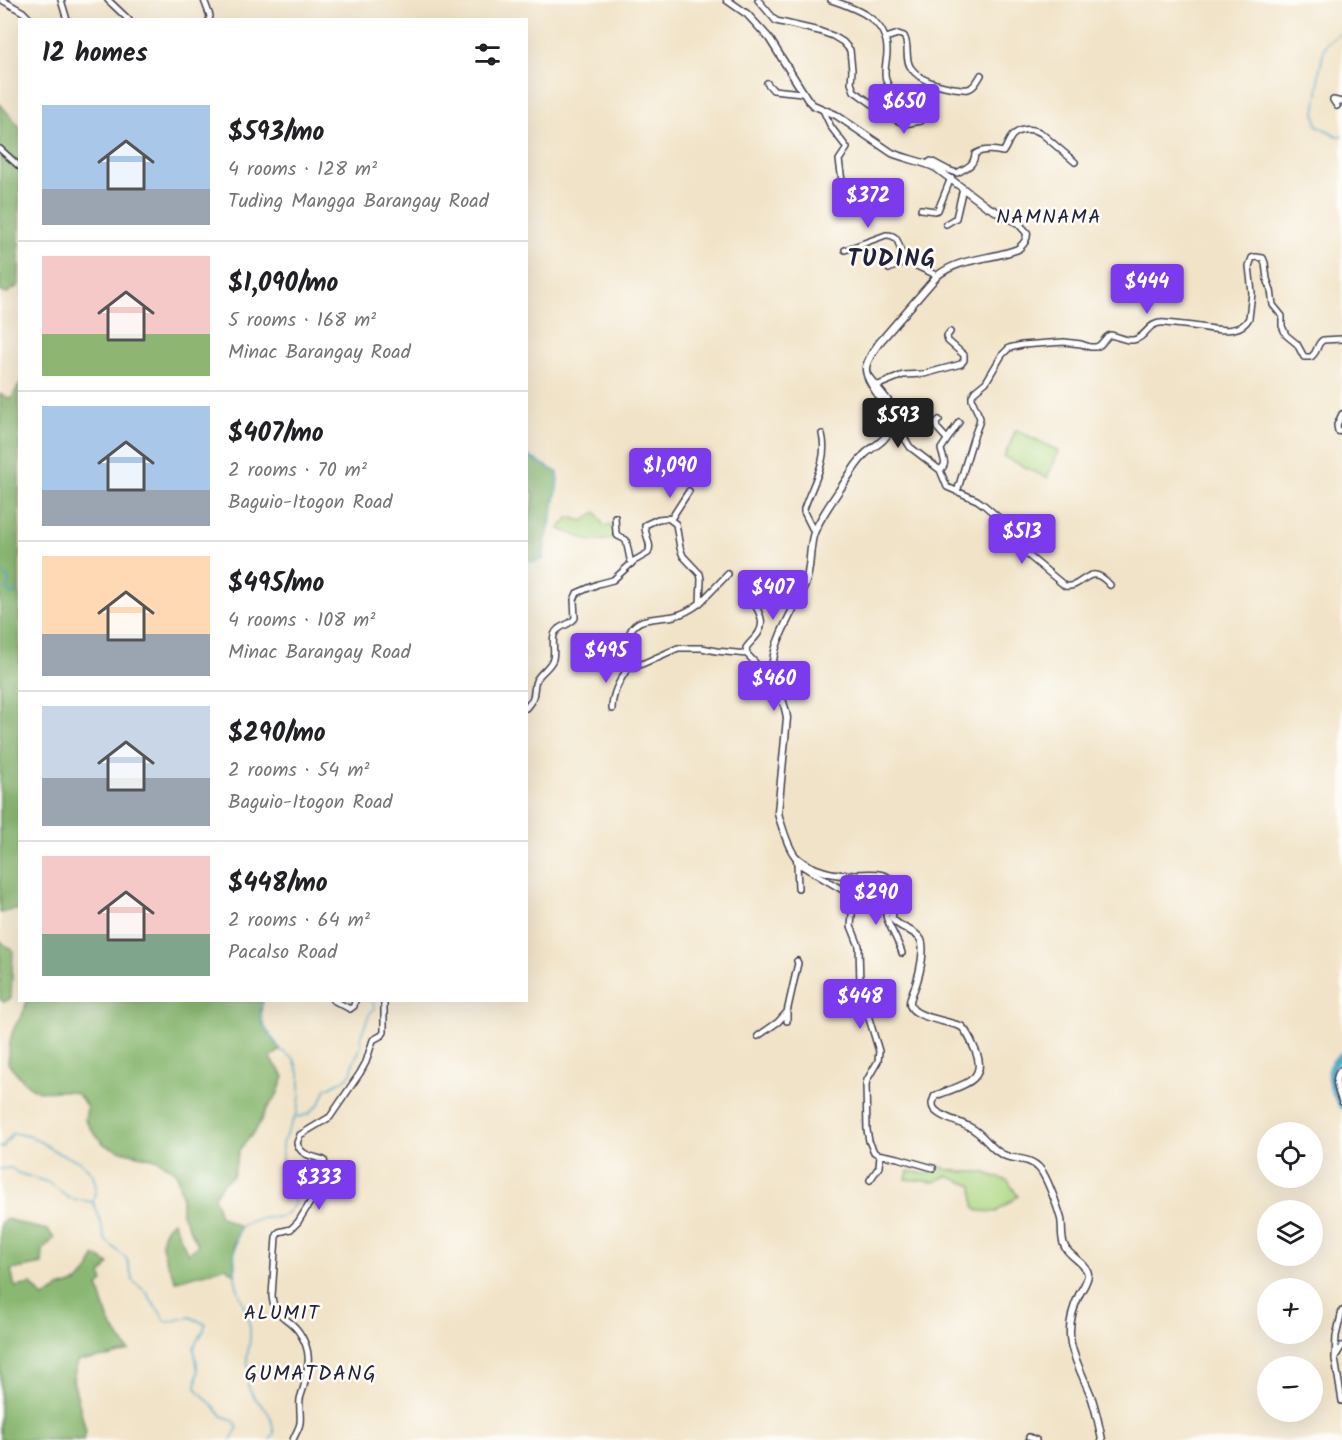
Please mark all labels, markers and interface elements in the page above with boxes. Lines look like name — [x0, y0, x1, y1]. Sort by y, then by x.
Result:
text: 12 homes — [42, 33, 148, 75]
icon: filters — [471, 38, 504, 71]
pin: $650 — [868, 84, 940, 135]
text: $650 — [882, 87, 926, 119]
text: $593/mo — [228, 112, 324, 154]
icon: home — [90, 129, 162, 201]
text: 4 rooms · 128 m² — [228, 154, 377, 186]
pin: $372 — [832, 178, 904, 229]
text: $372 — [846, 181, 890, 213]
text: Tuding Mangga Barangay Road — [228, 186, 489, 218]
district label: NAMNAMA — [996, 202, 1102, 234]
district label: TUDING — [847, 240, 937, 279]
text: $1,090/mo — [228, 263, 338, 305]
pin: $444 — [1111, 264, 1183, 315]
text: $444 — [1125, 267, 1169, 299]
icon: home — [90, 280, 162, 352]
text: 5 rooms · 168 m² — [228, 305, 376, 337]
text: Minac Barangay Road — [228, 337, 411, 369]
pin: $593 — [862, 398, 934, 449]
text: $593 — [876, 401, 920, 433]
text: $407/mo — [228, 413, 324, 455]
icon: home — [90, 430, 162, 502]
pin: $1,090 — [621, 448, 719, 499]
text: $1,090 — [643, 451, 697, 483]
text: 2 rooms · 70 m² — [228, 455, 367, 487]
text: Baguio-Itogon Road — [228, 487, 393, 519]
pin: $513 — [986, 514, 1058, 565]
text: $513 — [1003, 517, 1041, 549]
text: $495/mo — [228, 563, 324, 605]
pin: $407 — [737, 570, 809, 621]
text: $407 — [752, 573, 794, 605]
icon: home — [90, 580, 162, 652]
text: 4 rooms · 108 m² — [228, 605, 375, 637]
pin: $495 — [570, 633, 642, 684]
text: $495 — [585, 636, 627, 668]
text: Minac Barangay Road — [228, 637, 411, 669]
pin: $460 — [738, 661, 810, 712]
text: $460 — [752, 664, 796, 696]
text: $290/mo — [228, 713, 326, 755]
icon: home — [90, 730, 162, 802]
text: 2 rooms · 54 m² — [228, 755, 369, 787]
text: Baguio-Itogon Road — [228, 787, 393, 819]
text: $448/mo — [228, 863, 328, 905]
pin: $290 — [840, 875, 912, 926]
text: $290 — [854, 878, 898, 910]
icon: home — [90, 880, 162, 952]
text: 2 rooms · 64 m² — [228, 905, 370, 937]
text: Pacalso Road — [228, 937, 337, 969]
pin: $448 — [824, 979, 896, 1030]
text: $448 — [837, 982, 883, 1014]
map controls — [1257, 1122, 1323, 1422]
button: locate — [1257, 1122, 1323, 1188]
pin: $333 — [283, 1160, 355, 1211]
text: $333 — [297, 1163, 341, 1195]
button: layers — [1257, 1200, 1323, 1266]
button: + — [1257, 1278, 1323, 1344]
district label: ALUMIT — [244, 1298, 321, 1330]
button: − — [1257, 1356, 1323, 1422]
district label: GUMATDANG — [245, 1358, 377, 1391]

